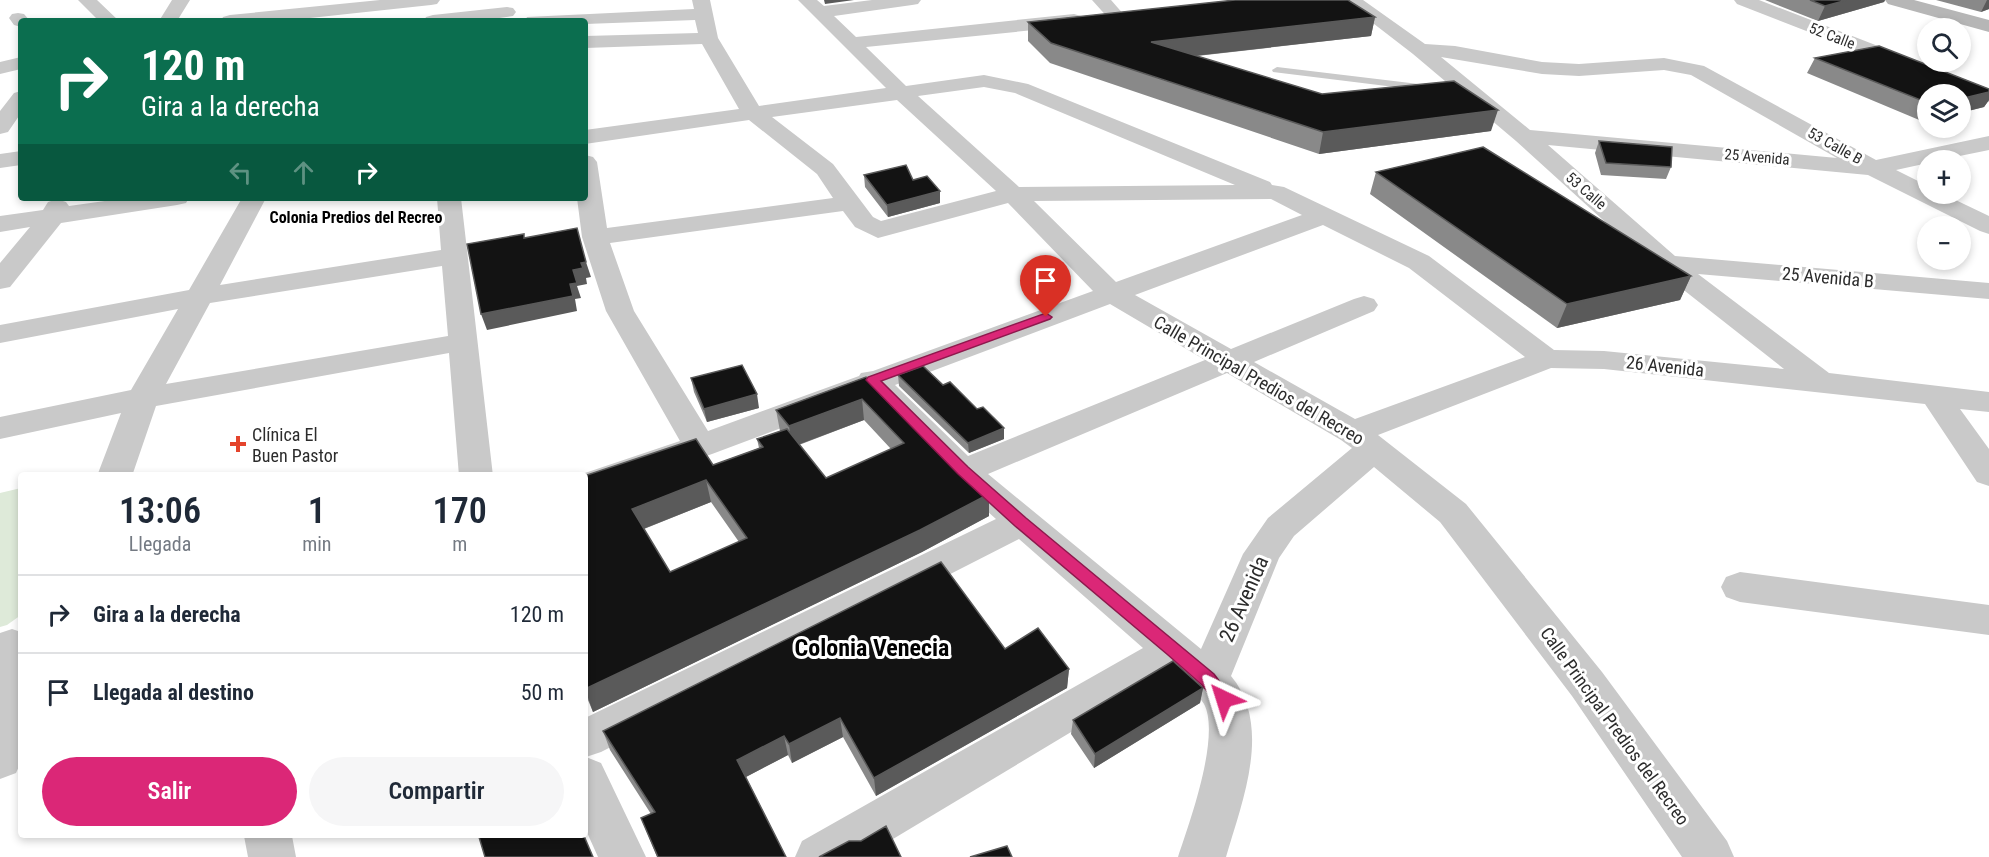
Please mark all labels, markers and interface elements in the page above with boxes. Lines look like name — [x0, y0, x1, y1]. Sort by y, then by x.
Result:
map controls — [1917, 18, 1971, 270]
button: search — [1917, 18, 1971, 72]
street label: 52 Calle — [1806, 19, 1858, 53]
text: 120 m — [141, 41, 246, 90]
icon: right — [42, 42, 120, 120]
button: layers — [1917, 84, 1971, 138]
text: Gira a la derecha — [141, 91, 320, 123]
street label: 53 Calle B — [1805, 124, 1865, 168]
street label: 25 Avenida — [1724, 145, 1790, 169]
button: + — [1917, 150, 1971, 204]
icon: left — [224, 156, 257, 189]
icon: ahead — [287, 156, 320, 189]
icon: right — [350, 156, 383, 189]
street label: 53 Calle — [1562, 169, 1610, 213]
district label: Colonia Predios del Recreo — [270, 208, 442, 227]
button: − — [1917, 216, 1971, 270]
pin — [1020, 255, 1071, 317]
street label: 25 Avenida B — [1781, 263, 1875, 291]
icon: arrive — [1029, 264, 1062, 297]
street label: Calle Principal Predios del Recreo — [1150, 311, 1368, 449]
street label: 26 Avenida — [1625, 351, 1705, 381]
place label: Clínica El Buen Pastor — [252, 424, 339, 466]
marker: Clínica El Buen Pastor — [229, 435, 247, 453]
text: 13:06 — [119, 490, 201, 532]
text: 1 — [308, 490, 326, 532]
text: 170 — [433, 490, 487, 532]
text: Llegada — [129, 532, 191, 556]
text: min — [302, 532, 331, 556]
text: m — [452, 532, 467, 556]
street label: 26 Avenida — [1214, 552, 1274, 646]
icon: right — [42, 598, 75, 631]
text: Gira a la derecha — [93, 602, 241, 627]
text: 120 m — [510, 602, 564, 627]
street label: Calle Principal Predios del Recreo — [1536, 623, 1694, 829]
district label: Colonia Venecia — [795, 634, 949, 662]
position arrow — [1192, 667, 1256, 731]
icon: arrive — [42, 676, 75, 709]
text: Llegada al destino — [93, 680, 254, 705]
text: 50 m — [521, 680, 564, 705]
button: Salir — [42, 757, 297, 826]
button: Compartir — [309, 757, 564, 826]

